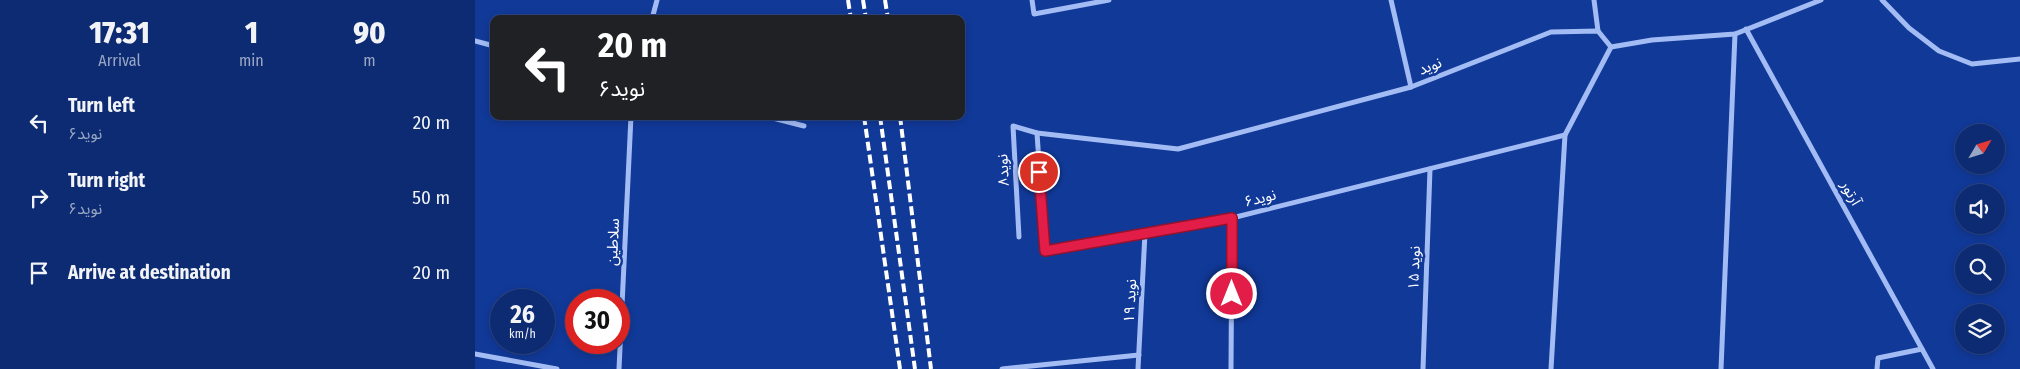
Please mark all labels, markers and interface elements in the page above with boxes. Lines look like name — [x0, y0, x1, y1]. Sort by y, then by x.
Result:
text: 17:31 — [89, 15, 150, 51]
text: 1 — [245, 15, 258, 51]
text: 90 — [353, 15, 386, 51]
text: 20 m — [598, 24, 667, 66]
icon: left — [515, 35, 580, 100]
text: Arrival — [98, 51, 141, 70]
text: min — [239, 51, 264, 70]
text: m — [363, 51, 376, 70]
street label: نوید — [1416, 53, 1444, 79]
text: نوید۶ — [598, 75, 645, 102]
text: Turn left — [68, 94, 135, 117]
icon: left — [25, 109, 53, 137]
text: 20 m — [413, 111, 450, 134]
text: نوید۶ — [68, 124, 102, 143]
north arrow — [1955, 124, 2005, 174]
map controls — [1955, 124, 2005, 354]
pin — [1018, 151, 1060, 193]
street label: نوید۸ — [993, 153, 1013, 187]
icon: arrive — [1025, 158, 1053, 186]
text: Turn right — [68, 169, 145, 192]
street label: آرتور — [1836, 177, 1865, 209]
icon: right — [25, 184, 53, 212]
button: sound — [1955, 184, 2005, 234]
street label: نوید۶ — [1242, 185, 1278, 211]
text: 50 m — [412, 186, 450, 209]
text: نوید۶ — [68, 199, 102, 218]
street label: سلاطین — [603, 218, 623, 266]
button: search — [1955, 244, 2005, 294]
street label: نوید ۱۵ — [1404, 246, 1424, 290]
icon: arrive — [25, 259, 53, 287]
text: Arrive at destination — [68, 261, 231, 284]
text: 20 m — [413, 261, 450, 284]
position arrow — [1205, 267, 1257, 319]
street label: نوید ۱۹ — [1120, 278, 1140, 324]
speed limit sign: 30 — [565, 289, 630, 354]
text: 26 — [510, 300, 535, 330]
button: layers — [1955, 304, 2005, 354]
text: km/h — [509, 327, 536, 341]

